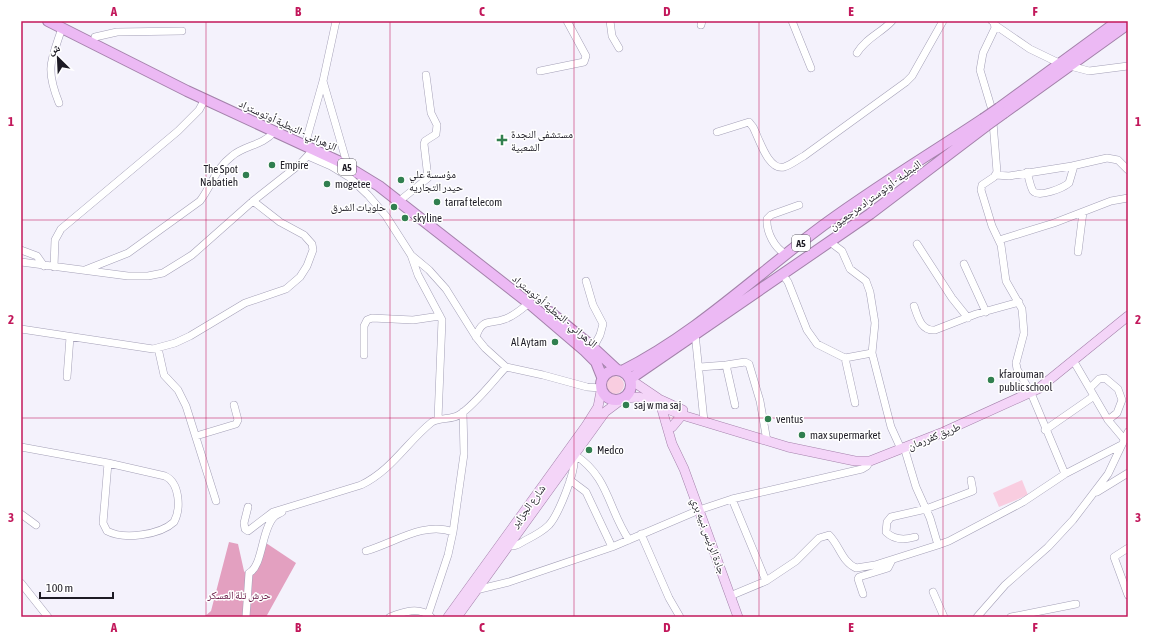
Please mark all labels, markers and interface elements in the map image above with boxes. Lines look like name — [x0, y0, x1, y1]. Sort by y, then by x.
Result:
text: A — [110, 4, 118, 19]
text: B — [295, 4, 302, 19]
text: C — [479, 4, 485, 19]
text: D — [663, 4, 671, 19]
text: E — [848, 4, 854, 19]
text: F — [1032, 4, 1038, 19]
north arrow — [38, 38, 78, 78]
text: ش — [46, 41, 63, 59]
street label: الزهراني - النبطية أوتوستراد — [236, 96, 339, 156]
text: 1 — [8, 114, 14, 129]
text: 1 — [1135, 114, 1141, 129]
place label: مستشفى النجدة الشعبية — [511, 128, 573, 153]
marker: مستشفى النجدة الشعبية — [496, 134, 508, 146]
street label: النبطية - أوتوستراد مرجعيون — [826, 157, 924, 233]
place label: Empire — [280, 159, 309, 171]
road number: A5 — [338, 159, 356, 175]
marker: Empire — [267, 160, 277, 170]
place label: The Spot Nabatieh — [200, 163, 238, 188]
place label: مؤسسة علي حيدر التجاريه — [409, 168, 463, 193]
marker: The Spot Nabatieh — [241, 170, 251, 180]
marker: مؤسسة علي حيدر التجاريه — [396, 175, 406, 185]
place label: mogetee — [335, 178, 371, 190]
marker: mogetee — [322, 179, 332, 189]
place label: tarraf telecom — [445, 196, 502, 208]
marker: tarraf telecom — [432, 197, 442, 207]
place label: حلويات الشرق — [331, 201, 386, 214]
marker: حلويات الشرق — [389, 202, 399, 212]
place label: skyline — [413, 212, 442, 224]
marker: skyline — [400, 213, 410, 223]
road number: A5 — [792, 235, 810, 251]
street label: الزهراني - النبطية أوتوستراد — [509, 271, 600, 352]
text: 2 — [8, 312, 14, 327]
text: 2 — [1135, 312, 1141, 327]
place label: Al Aytam — [511, 336, 547, 348]
marker: Al Aytam — [550, 337, 560, 347]
place label: kfarouman public school — [999, 368, 1052, 393]
marker: kfarouman public school — [986, 375, 996, 385]
place label: saj w ma saj — [634, 399, 681, 411]
marker: saj w ma saj — [621, 400, 631, 410]
place label: ventus — [776, 413, 803, 425]
marker: ventus — [763, 414, 773, 424]
street label: طريق كفررمان — [906, 420, 962, 453]
place label: max supermarket — [810, 429, 881, 441]
marker: max supermarket — [797, 430, 807, 440]
place label: Medco — [597, 444, 624, 456]
marker: Medco — [584, 445, 594, 455]
street label: شارع الجزاير — [508, 482, 548, 531]
street label: جادة الرئيس نبيه بري — [687, 496, 728, 577]
text: 3 — [8, 510, 14, 525]
text: 3 — [1135, 510, 1141, 525]
scale bar — [40, 574, 113, 600]
text: 100 m — [46, 581, 73, 595]
park label: حرش تلة العسكر — [206, 589, 271, 602]
text: A — [110, 620, 118, 635]
text: B — [295, 620, 302, 635]
text: C — [479, 620, 485, 635]
text: D — [663, 620, 671, 635]
text: E — [848, 620, 854, 635]
text: F — [1032, 620, 1038, 635]

